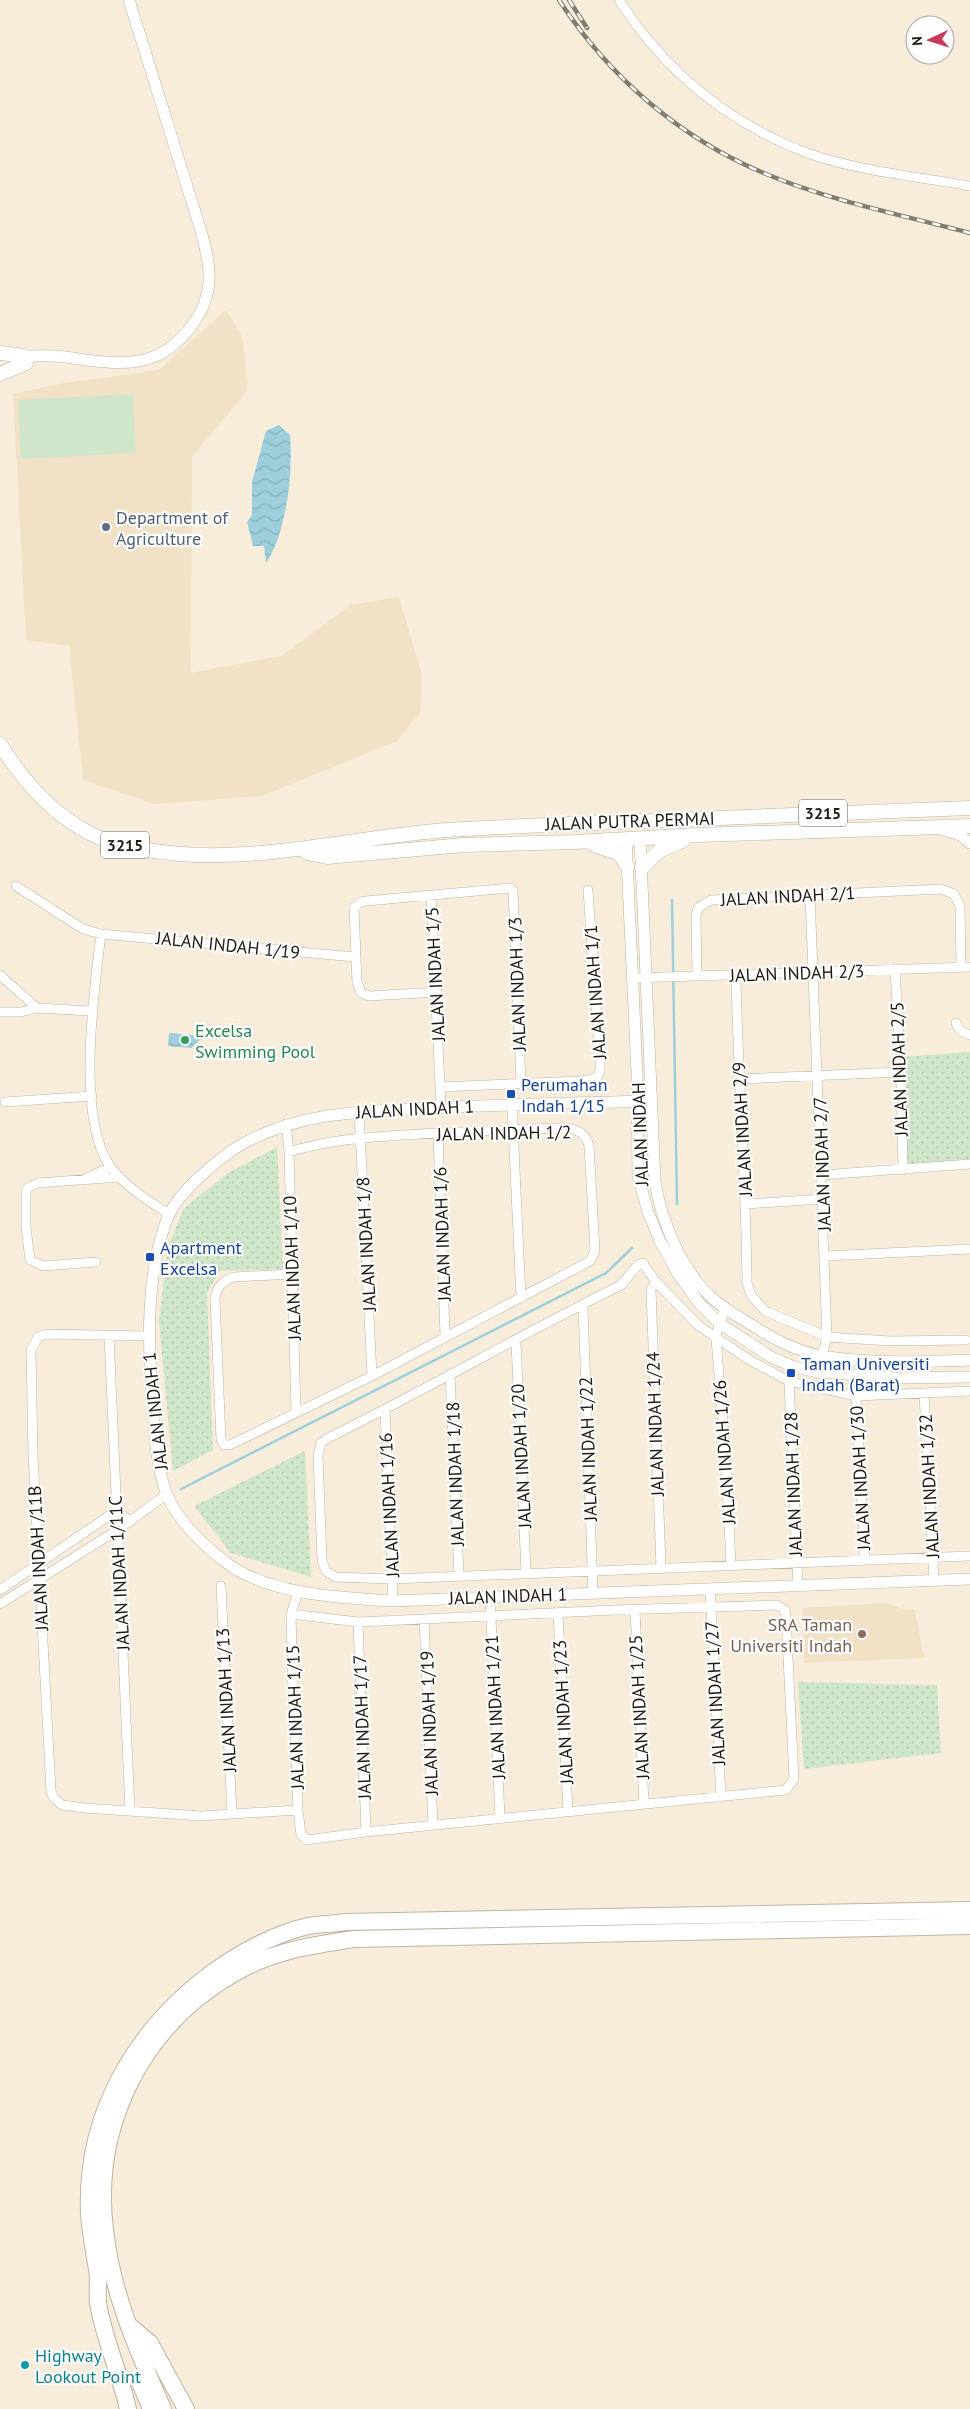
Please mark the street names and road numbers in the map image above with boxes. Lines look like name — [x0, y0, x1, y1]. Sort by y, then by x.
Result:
road number: 3215 — [799, 800, 847, 826]
street label: JALAN PUTRA PERMAI — [544, 807, 715, 835]
road number: 3215 — [101, 832, 149, 858]
street label: JALAN INDAH 2/1 — [719, 881, 856, 911]
street label: JALAN INDAH 1/5 — [420, 906, 450, 1043]
street label: JALAN INDAH 1/3 — [503, 916, 531, 1053]
street label: JALAN INDAH 1/1 — [579, 924, 611, 1061]
street label: JALAN INDAH 1/19 — [154, 926, 301, 964]
street label: JALAN INDAH 2/3 — [728, 959, 865, 987]
street label: JALAN INDAH 2/5 — [885, 1001, 913, 1138]
street label: JALAN INDAH 2/9 — [727, 1061, 757, 1198]
street label: JALAN INDAH — [627, 1082, 653, 1187]
street label: JALAN INDAH 1 — [354, 1094, 475, 1124]
street label: JALAN INDAH 2/7 — [808, 1096, 836, 1233]
street label: JALAN INDAH 1/2 — [435, 1120, 572, 1146]
street label: JALAN INDAH 1/6 — [428, 1166, 456, 1303]
street label: JALAN INDAH 1/8 — [351, 1176, 381, 1313]
street label: JALAN INDAH 1/10 — [278, 1195, 306, 1342]
street label: JALAN INDAH 1 — [137, 1351, 173, 1472]
street label: JALAN INDAH 1/24 — [641, 1351, 669, 1498]
street label: JALAN INDAH 1/22 — [574, 1376, 602, 1523]
street label: JALAN INDAH 1/26 — [707, 1379, 741, 1526]
street label: JALAN INDAH 1/20 — [506, 1383, 536, 1530]
street label: JALAN INDAH 1/18 — [441, 1401, 469, 1548]
street label: JALAN INDAH 1/30 — [845, 1405, 875, 1552]
street label: JALAN INDAH 1/28 — [779, 1411, 807, 1558]
street label: JALAN INDAH 1/32 — [914, 1413, 944, 1560]
street label: JALAN INDAH 1/16 — [374, 1432, 404, 1579]
street label: JALAN INDAH /11B — [23, 1485, 53, 1632]
street label: JALAN INDAH 1/11C — [103, 1495, 135, 1652]
street label: JALAN INDAH 1 — [447, 1582, 568, 1610]
street label: JALAN INDAH 1/27 — [700, 1620, 730, 1767]
street label: JALAN INDAH 1/13 — [211, 1627, 241, 1774]
street label: JALAN INDAH 1/21 — [480, 1634, 510, 1781]
street label: JALAN INDAH 1/25 — [624, 1634, 654, 1781]
street label: JALAN INDAH 1/23 — [548, 1639, 578, 1786]
street label: JALAN INDAH 1/15 — [281, 1644, 309, 1791]
street label: JALAN INDAH 1/19 — [415, 1650, 443, 1797]
street label: JALAN INDAH 1/17 — [348, 1654, 376, 1801]

